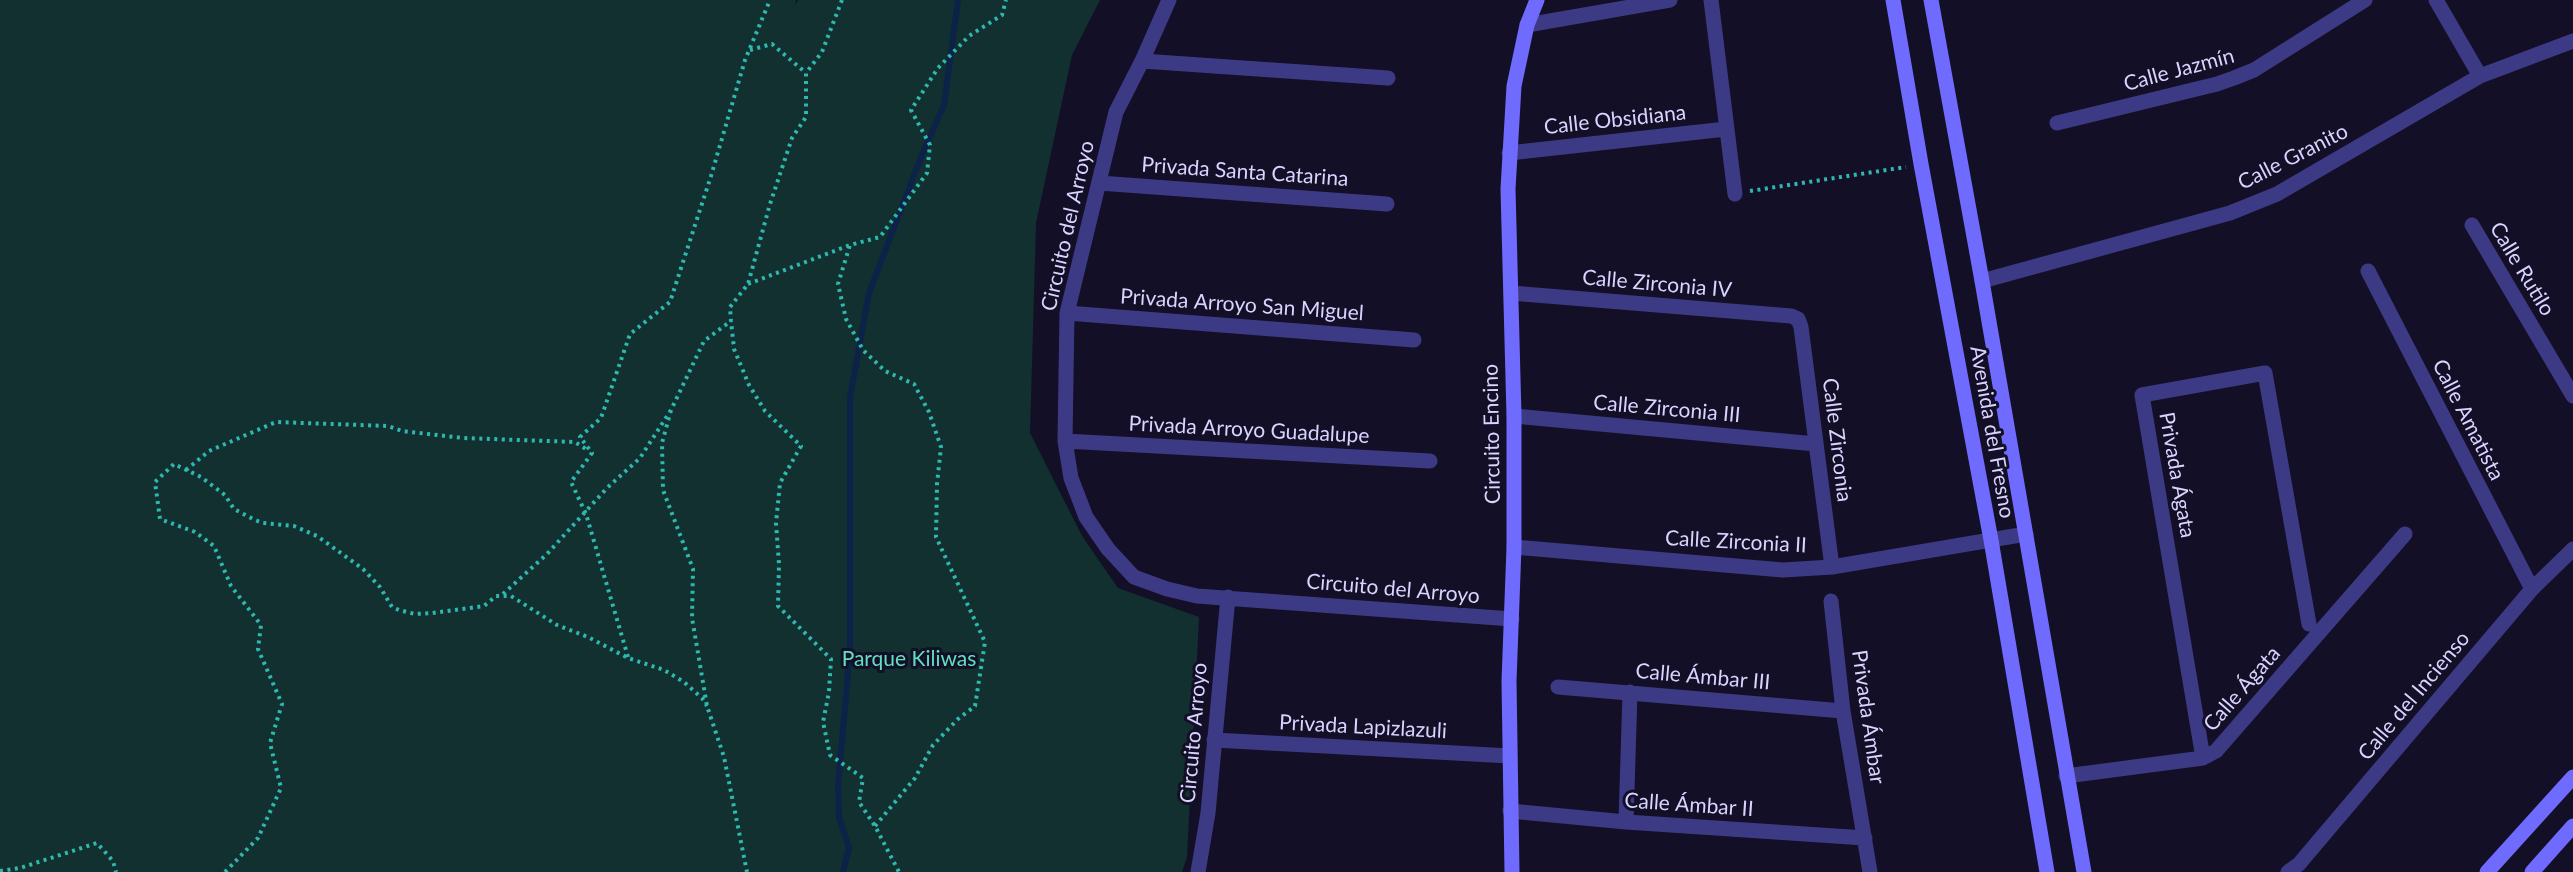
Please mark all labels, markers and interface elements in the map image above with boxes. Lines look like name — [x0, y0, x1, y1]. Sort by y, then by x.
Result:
street label: Calle Jazmín — [2121, 43, 2237, 97]
street label: Calle Obsidiana — [1543, 100, 1687, 140]
street label: Calle Granito — [2234, 119, 2352, 195]
street label: Circuito del Arroyo — [1036, 138, 1100, 314]
street label: Privada Santa Catarina — [1141, 152, 1349, 192]
street label: Calle Rutilo — [2484, 217, 2560, 321]
street label: Calle Zirconia IV — [1581, 265, 1733, 303]
street label: Privada Arroyo San Miguel — [1119, 284, 1365, 326]
street label: Avenida del Fresno — [1964, 344, 2020, 520]
street label: Calle Amatista — [2427, 355, 2509, 485]
street label: Circuito Encino — [1478, 364, 1506, 504]
street label: Calle Zirconia — [1817, 377, 1857, 503]
street label: Calle Zirconia III — [1592, 390, 1742, 428]
street label: Privada Ágata — [2154, 410, 2200, 540]
street label: Privada Arroyo Guadalupe — [1128, 411, 1370, 449]
street label: Calle Zirconia II — [1665, 526, 1807, 558]
street label: Circuito del Arroyo — [1305, 569, 1481, 609]
street label: Calle del Incienso — [2353, 626, 2475, 766]
street label: Calle Ágata — [2198, 641, 2286, 737]
park label: Parque Kiliwas — [842, 646, 976, 672]
street label: Privada Ámbar — [1846, 648, 1890, 786]
street label: Calle Ámbar III — [1635, 659, 1771, 695]
street label: Circuito Arroyo — [1175, 662, 1213, 804]
street label: Privada Lapizlazuli — [1279, 710, 1447, 744]
street label: Calle Ámbar II — [1624, 788, 1754, 822]

